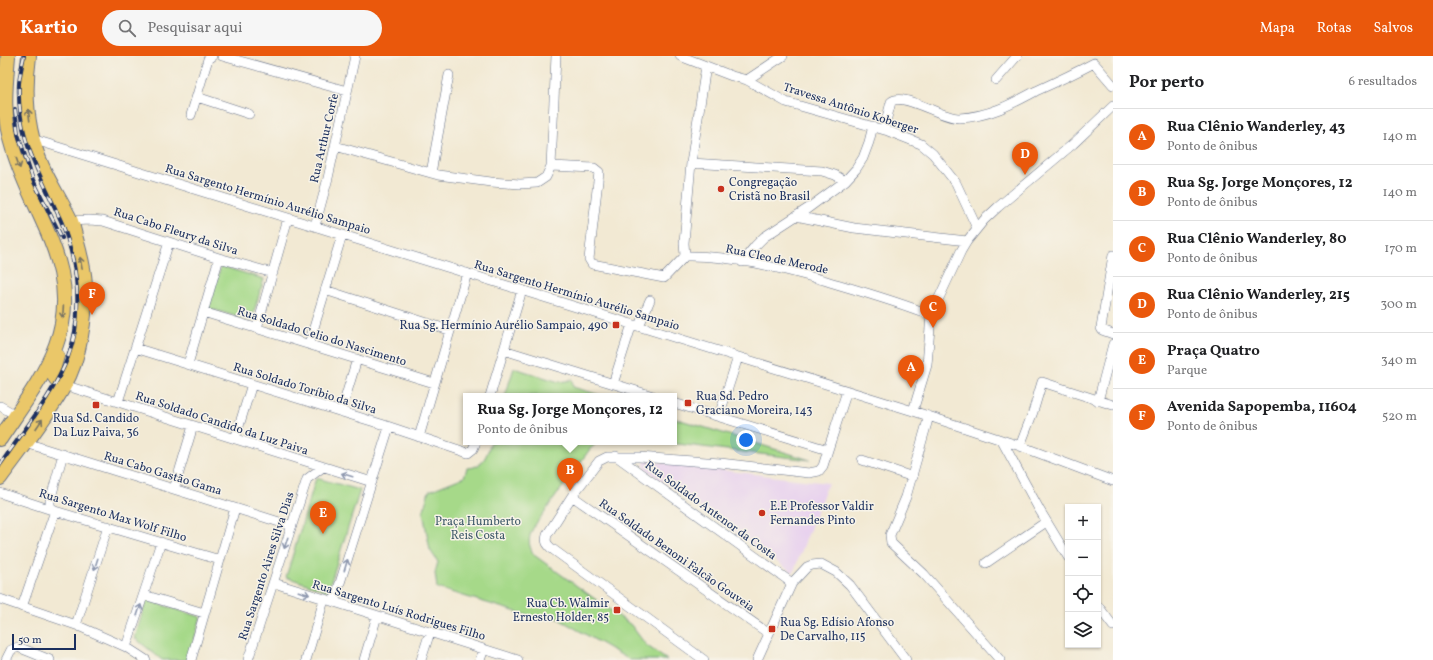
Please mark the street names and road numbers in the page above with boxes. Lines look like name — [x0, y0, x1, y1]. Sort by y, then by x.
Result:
street label: Travessa Antônio Koberger — [781, 79, 920, 138]
street label: Rua Arthur Corfe — [307, 92, 343, 185]
street label: Rua Sargento Hermínio Aurélio Sampaio — [163, 161, 372, 239]
street label: Rua Cabo Fleury da Silva — [111, 204, 240, 260]
street label: Rua Cleo de Merode — [724, 241, 830, 279]
street label: Rua Sargento Hermínio Aurélio Sampaio — [472, 257, 681, 335]
street label: Rua Soldado Celio do Nascimento — [235, 304, 408, 370]
street label: Rua Soldado Toríbio da Silva — [231, 359, 378, 418]
street label: Rua Soldado Candido da Luz Paiva — [133, 388, 310, 460]
street label: Rua Cabo Gastão Gama — [102, 448, 224, 500]
street label: Rua Soldado Antenor da Costa — [641, 458, 780, 564]
street label: Rua Sargento Max Wolf Filho — [37, 486, 189, 546]
street label: Rua Sargento Aires Silva Dias — [235, 490, 299, 643]
street label: Rua Soldado Benoni Falcão Gouveia — [595, 496, 758, 616]
street label: Rua Sargento Luís Rodrigues Filho — [310, 577, 487, 645]

